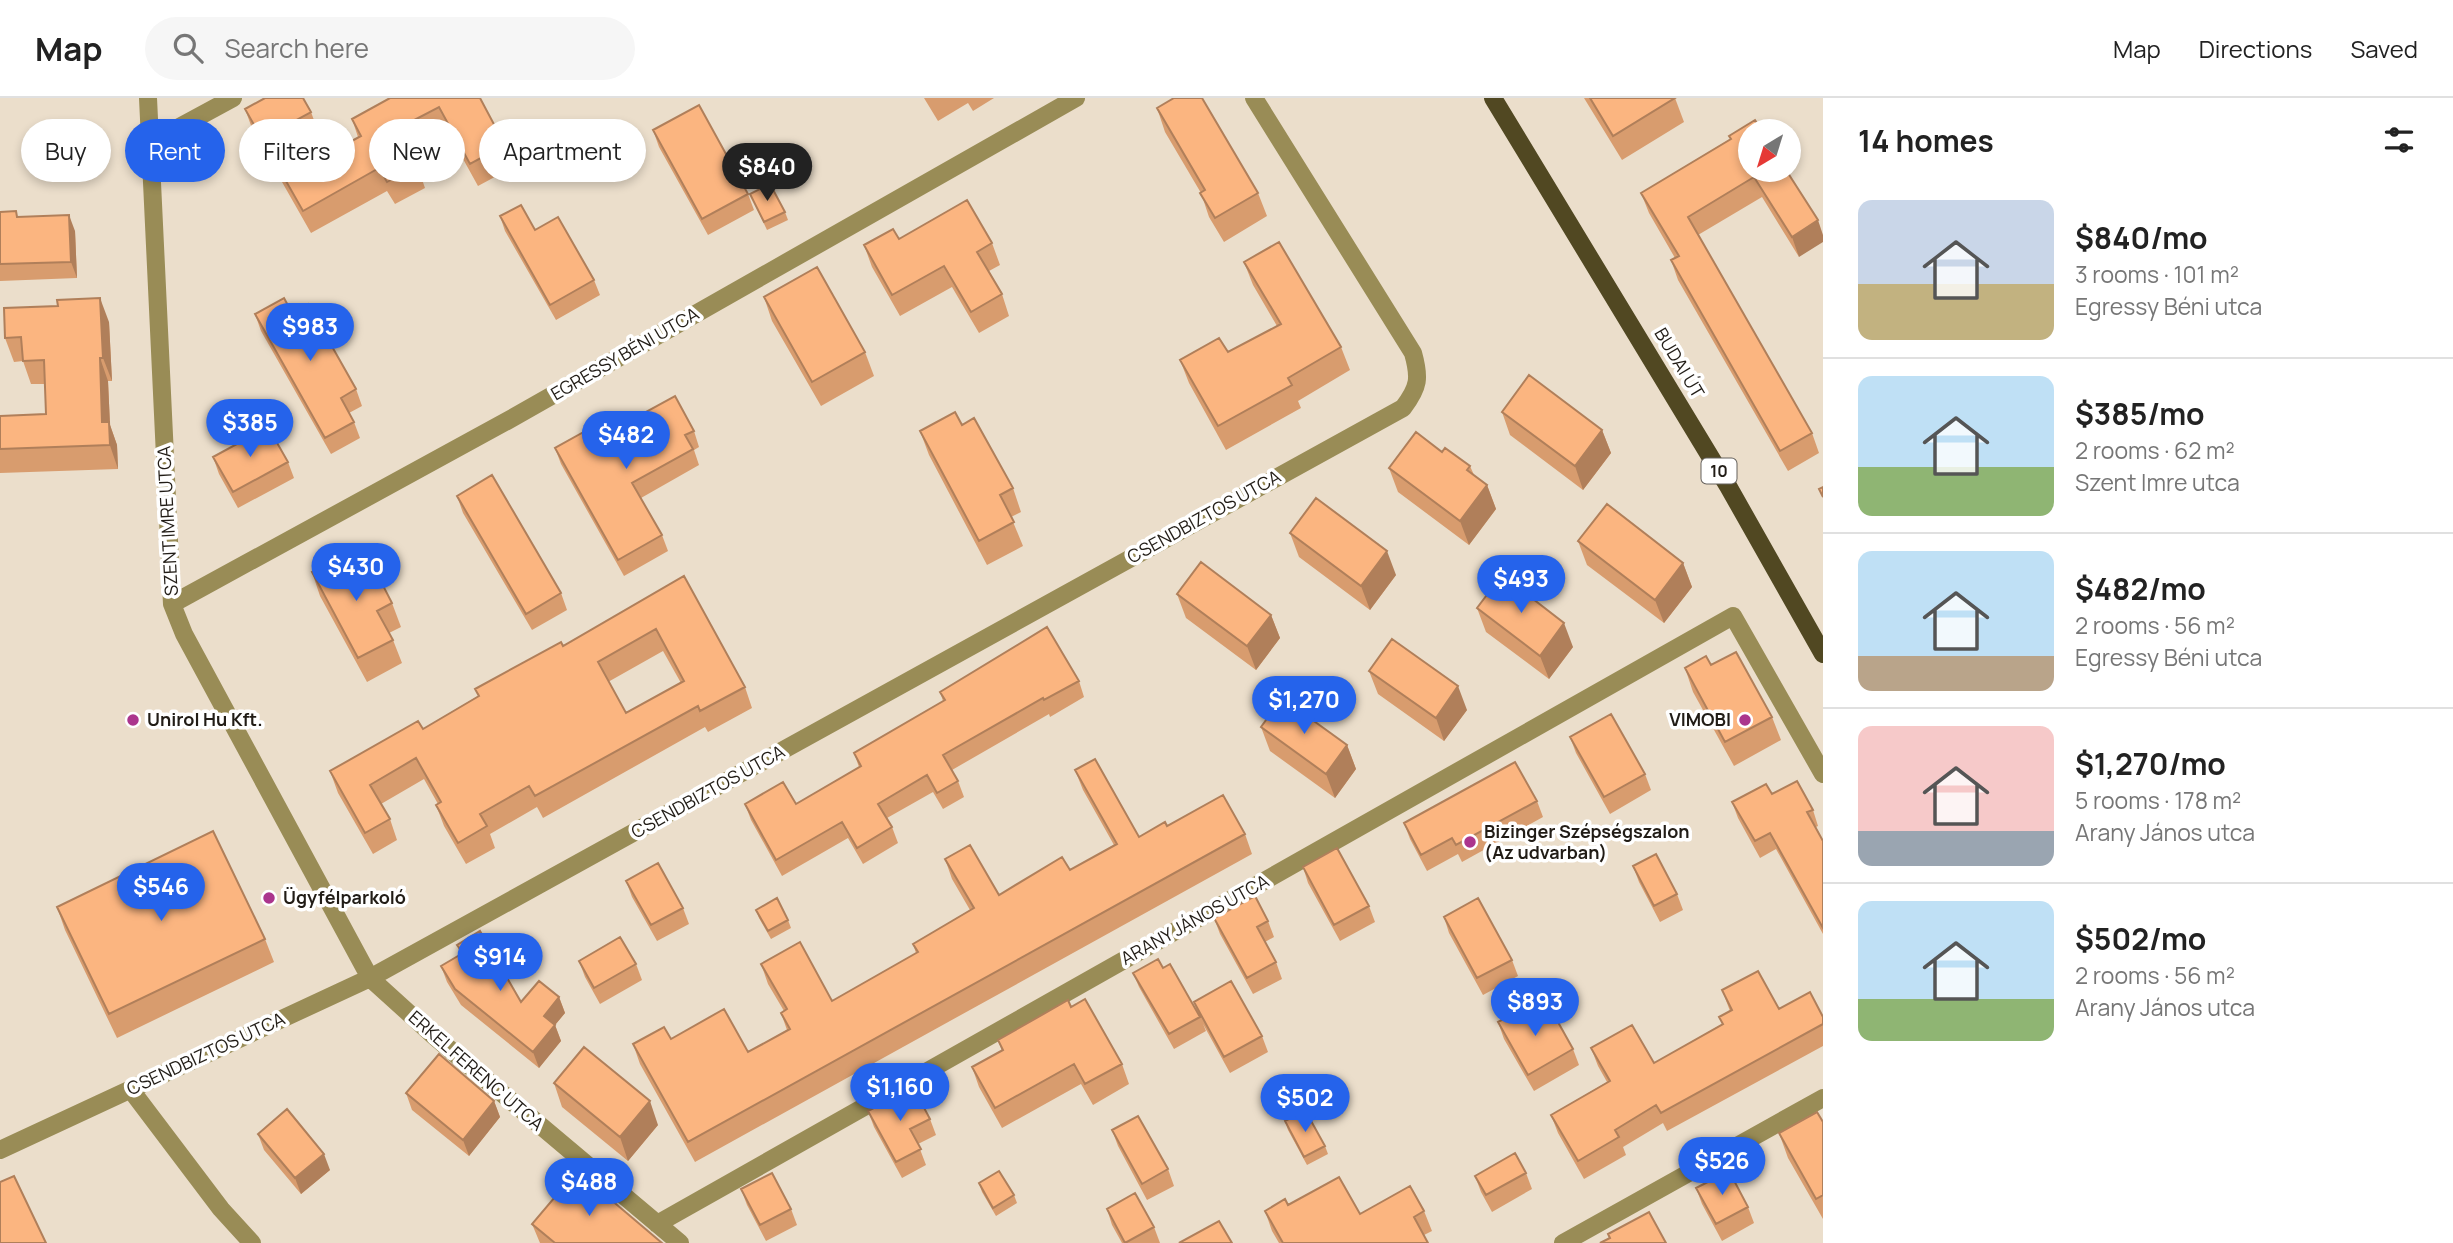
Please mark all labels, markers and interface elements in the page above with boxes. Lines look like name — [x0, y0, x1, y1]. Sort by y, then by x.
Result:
search box — [145, 17, 635, 80]
text: Map — [35, 26, 103, 71]
icon: search — [169, 29, 207, 67]
text: Search here — [225, 30, 369, 66]
text: Map — [2113, 32, 2161, 65]
text: Directions — [2199, 32, 2312, 65]
text: Saved — [2350, 32, 2418, 65]
chip: Buy — [21, 119, 111, 182]
chip: Rent — [125, 119, 225, 182]
chip: Filters — [239, 119, 355, 182]
chip: New — [369, 119, 465, 182]
chip: Apartment — [479, 119, 646, 182]
north arrow — [1738, 119, 1801, 182]
map controls — [1738, 119, 1801, 182]
text: 14 homes — [1858, 120, 1994, 161]
icon: filters — [2380, 121, 2418, 159]
pin: $840 — [726, 144, 808, 203]
text: $840 — [738, 150, 796, 182]
text: $840/mo — [2075, 217, 2208, 258]
icon: home — [1914, 228, 1998, 312]
text: 3 rooms · 101 m² — [2075, 258, 2239, 290]
text: Egressy Béni utca — [2075, 290, 2262, 322]
street label: EGRESSY BÉNI UTCA — [546, 301, 703, 405]
pin: $983 — [269, 303, 351, 363]
text: $983 — [282, 310, 338, 342]
street label: BUDAI ÚT — [1649, 323, 1710, 402]
text: $385/mo — [2075, 393, 2205, 434]
pin: $385 — [209, 400, 291, 459]
icon: home — [1914, 404, 1998, 488]
text: $385 — [222, 406, 278, 438]
pin: $482 — [585, 412, 667, 471]
text: $482 — [598, 418, 654, 450]
text: 2 rooms · 62 m² — [2075, 434, 2235, 466]
street label: SZENT IMRE UTCA — [151, 445, 183, 597]
road number: 10 — [1702, 458, 1736, 484]
street label: CSENDBIZTOS UTCA — [1123, 464, 1285, 568]
text: Szent Imre utca — [2075, 466, 2240, 498]
pin: $430 — [315, 544, 397, 603]
text: $430 — [328, 550, 384, 582]
pin: $493 — [1480, 556, 1562, 615]
text: $493 — [1493, 562, 1549, 594]
text: $482/mo — [2075, 568, 2206, 609]
icon: home — [1914, 579, 1998, 663]
text: 2 rooms · 56 m² — [2075, 609, 2235, 641]
text: Egressy Béni utca — [2075, 641, 2262, 673]
pin: $1,270 — [1247, 676, 1361, 736]
text: $1,270 — [1268, 683, 1340, 715]
place label: Unirol Hu Kft. — [147, 707, 263, 731]
place label: VIMOBI — [1669, 707, 1731, 731]
marker: Unirol Hu Kft. — [125, 712, 141, 728]
marker: VIMOBI — [1737, 712, 1753, 728]
street label: CSENDBIZTOS UTCA — [627, 739, 789, 843]
text: $1,270/mo — [2075, 743, 2226, 784]
icon: home — [1914, 754, 1998, 838]
text: 5 rooms · 178 m² — [2075, 784, 2241, 816]
text: Arany János utca — [2075, 816, 2255, 848]
place label: Bizinger Szépségszalon (Az udvarban) — [1484, 819, 1690, 864]
marker: Bizinger Szépségszalon (Az udvarban) — [1462, 834, 1478, 850]
pin: $546 — [120, 864, 202, 923]
street label: ARANY JÁNOS UTCA — [1116, 868, 1273, 970]
text: $546 — [133, 870, 189, 902]
place label: Ügyfélparkoló — [283, 885, 406, 909]
marker: Ügyfélparkoló — [261, 890, 277, 906]
text: $502/mo — [2075, 918, 2206, 959]
icon: home — [1914, 929, 1998, 1013]
pin: $914 — [459, 934, 541, 993]
text: $914 — [474, 940, 526, 972]
text: 2 rooms · 56 m² — [2075, 959, 2235, 991]
pin: $893 — [1494, 978, 1576, 1038]
text: $893 — [1507, 985, 1563, 1017]
text: Arany János utca — [2075, 991, 2255, 1023]
street label: ERKEL FERENC UTCA — [404, 1005, 550, 1136]
street label: CSENDBIZTOS UTCA — [123, 1006, 289, 1100]
pin: $1,160 — [843, 1063, 957, 1123]
text: $1,160 — [866, 1070, 934, 1102]
pin: $502 — [1264, 1074, 1346, 1134]
text: $502 — [1277, 1081, 1333, 1113]
pin: $526 — [1681, 1138, 1763, 1197]
text: $526 — [1694, 1144, 1750, 1176]
pin: $488 — [548, 1158, 630, 1218]
text: $488 — [561, 1165, 617, 1197]

